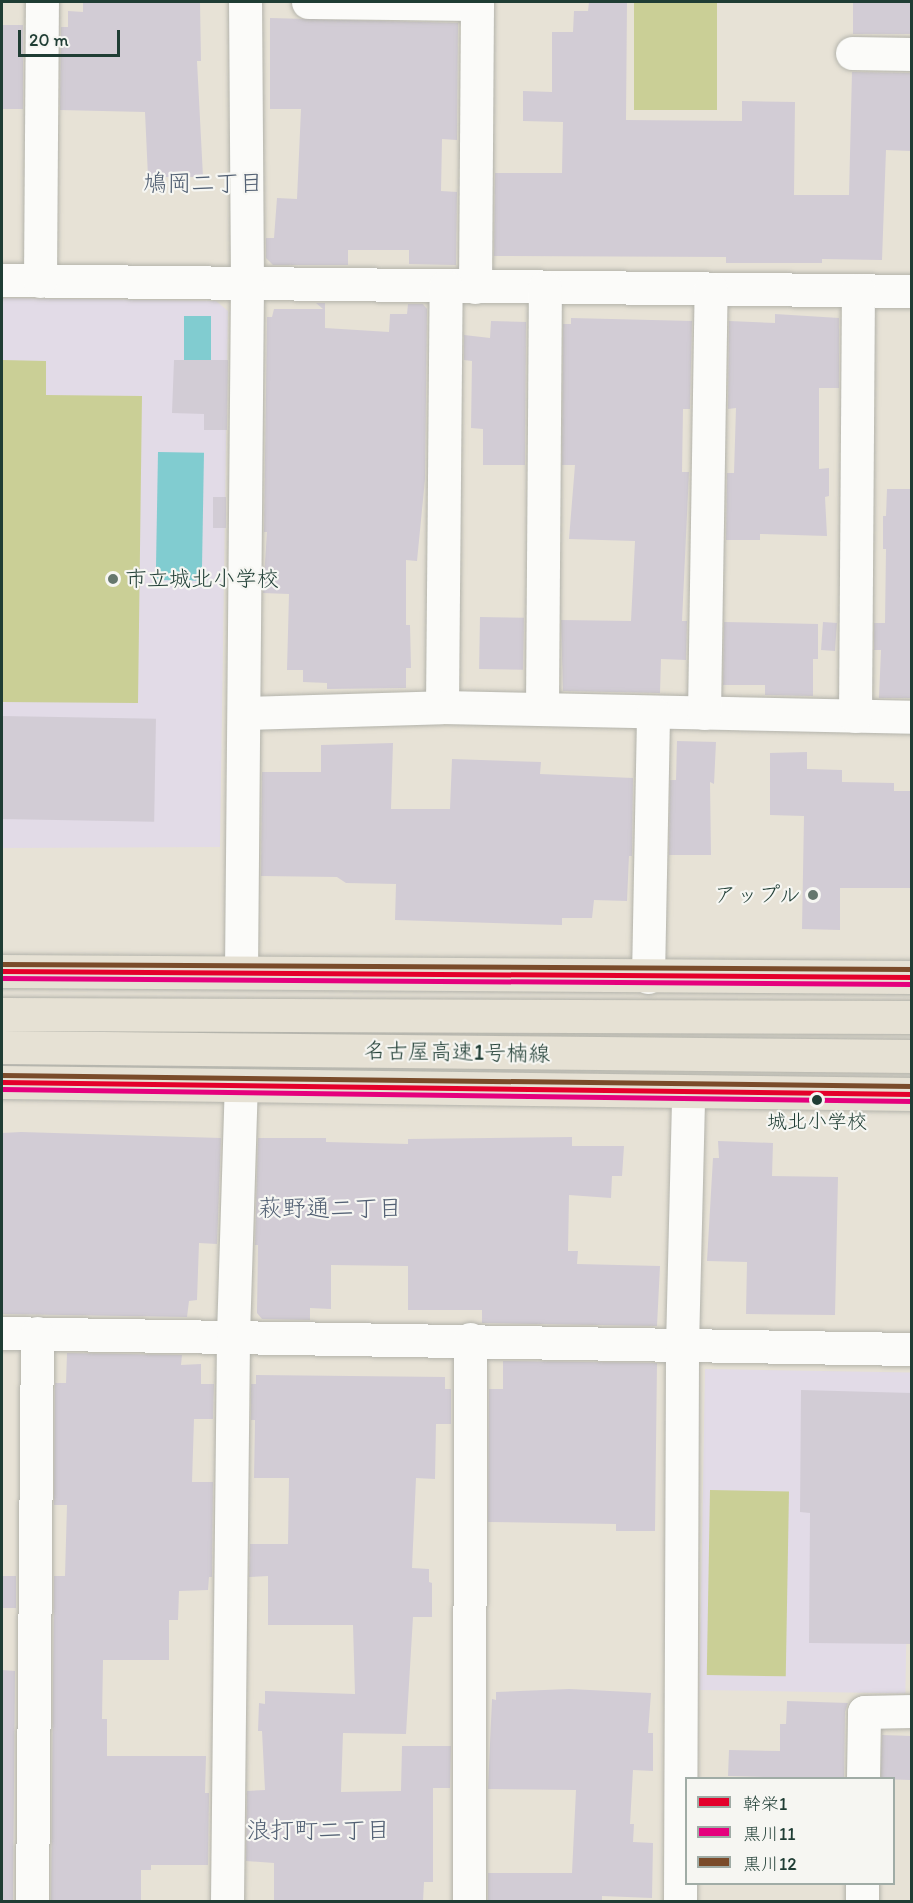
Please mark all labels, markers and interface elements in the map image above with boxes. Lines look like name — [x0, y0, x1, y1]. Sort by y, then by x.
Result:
scale bar — [21, 18, 123, 56]
text: 20 m — [29, 29, 69, 51]
district label: 鳩岡二丁目 — [143, 169, 263, 197]
place label: 市立城北小学校 — [125, 566, 279, 592]
marker: 市立城北小学校 — [106, 572, 120, 586]
place label: アップル — [713, 882, 801, 908]
marker: アップル — [806, 888, 820, 902]
street label: 名古屋高速1号楠線 — [364, 1037, 550, 1067]
marker: 城北小学校 — [811, 1094, 823, 1106]
place label: 城北小学校 — [767, 1109, 867, 1133]
district label: 萩野通二丁目 — [258, 1194, 402, 1222]
legend — [685, 1777, 895, 1885]
text: 幹栄1 — [743, 1793, 787, 1815]
district label: 浪打町二丁目 — [246, 1816, 390, 1844]
text: 黒川11 — [743, 1823, 796, 1845]
text: 黒川12 — [743, 1853, 797, 1875]

